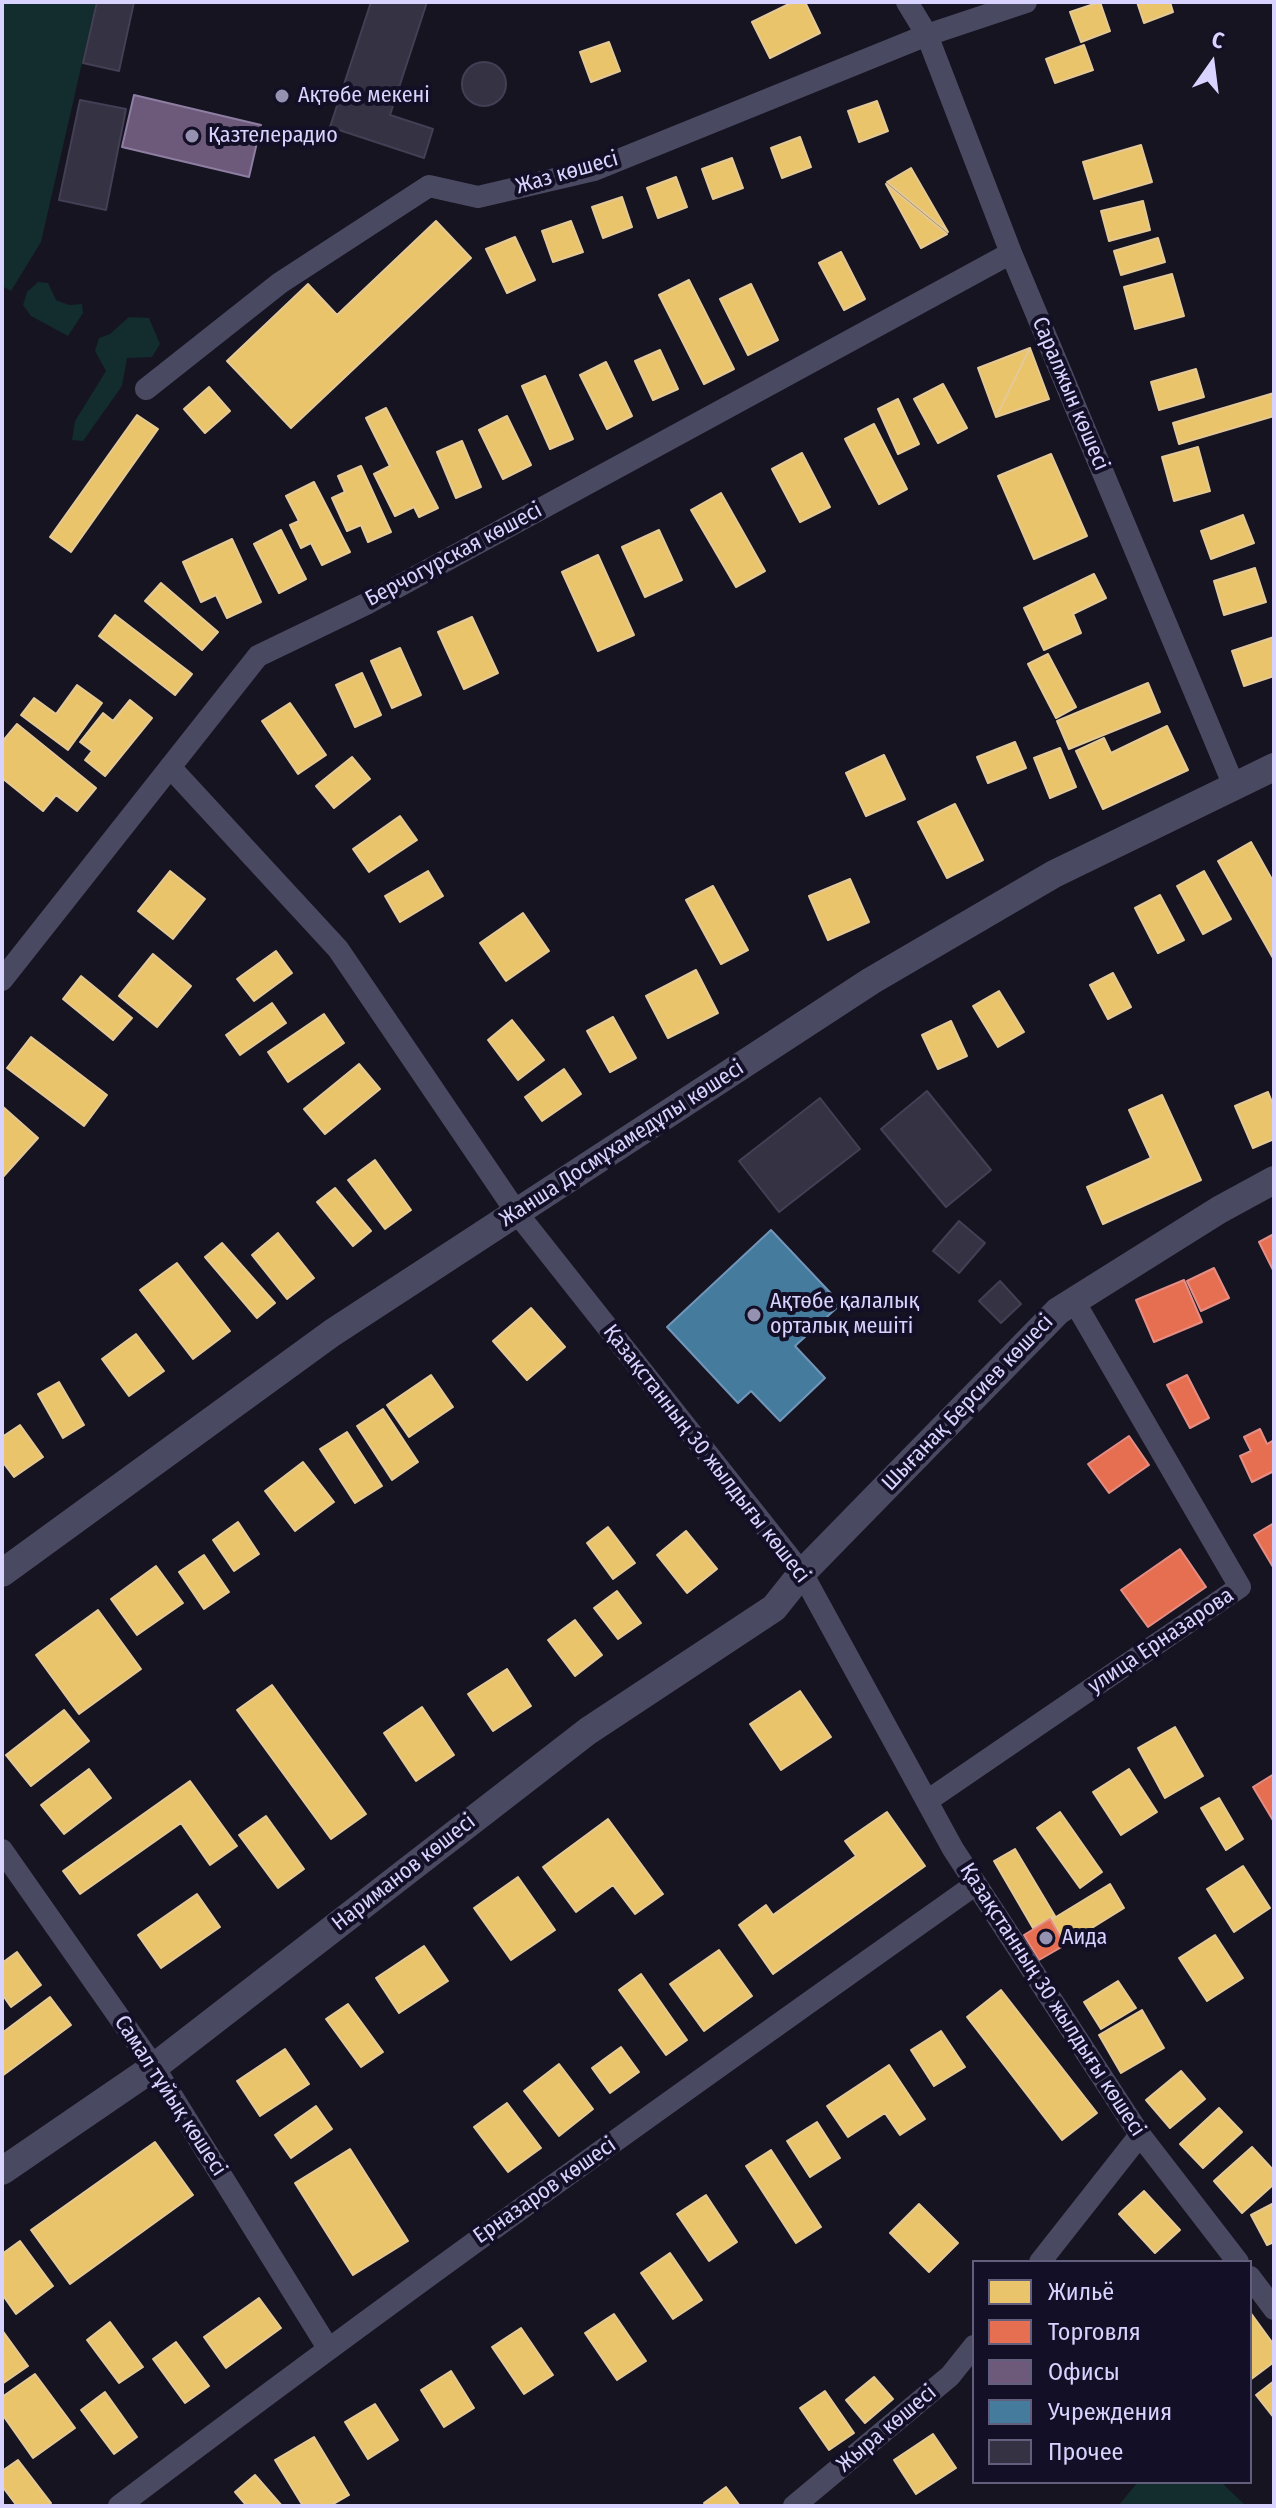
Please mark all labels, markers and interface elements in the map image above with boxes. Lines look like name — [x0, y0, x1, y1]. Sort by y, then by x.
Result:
north arrow — [1172, 24, 1252, 104]
text: С — [1209, 26, 1227, 55]
place label: Ақтөбе мекені — [298, 83, 430, 109]
marker: Ақтөбе мекені — [273, 87, 291, 105]
place label: Қазтелерадио — [208, 123, 338, 149]
marker: Қазтелерадио — [183, 127, 201, 145]
street label: Жаз көшесі — [513, 146, 621, 200]
street label: Саралжын көшесі — [1026, 313, 1114, 475]
street label: Берчогурская көшесі — [361, 497, 547, 613]
street label: Жанша Досмұхамедұлы көшесі — [495, 1055, 749, 1233]
place label: Ақтөбе қалалық орталық мешіті — [770, 1289, 919, 1340]
marker: Ақтөбе қалалық орталық мешіті — [745, 1306, 763, 1324]
street label: Шығанақ Берсиев көшесі — [877, 1309, 1059, 1497]
street label: Қазақстанның 30 жылдығы көшесі — [597, 1320, 815, 1588]
street label: улица Ерназарова — [1083, 1583, 1239, 1699]
street label: Нариманов көшесі — [327, 1809, 481, 1937]
street label: Қазақстанның 30 жылдығы көшесі — [954, 1858, 1150, 2142]
place label: Аида — [1062, 1925, 1107, 1951]
marker: Аида — [1037, 1929, 1055, 1947]
street label: Самал тұйық көшесі — [108, 2011, 232, 2181]
street label: Ерназаров көшесі — [469, 2132, 621, 2250]
legend — [972, 2260, 1252, 2484]
text: Жильё — [1048, 2278, 1114, 2306]
text: Торговля — [1048, 2318, 1141, 2346]
text: Офисы — [1048, 2358, 1120, 2386]
street label: Жыра көшесі — [832, 2380, 942, 2478]
text: Учреждения — [1048, 2398, 1172, 2426]
text: Прочее — [1048, 2438, 1123, 2466]

